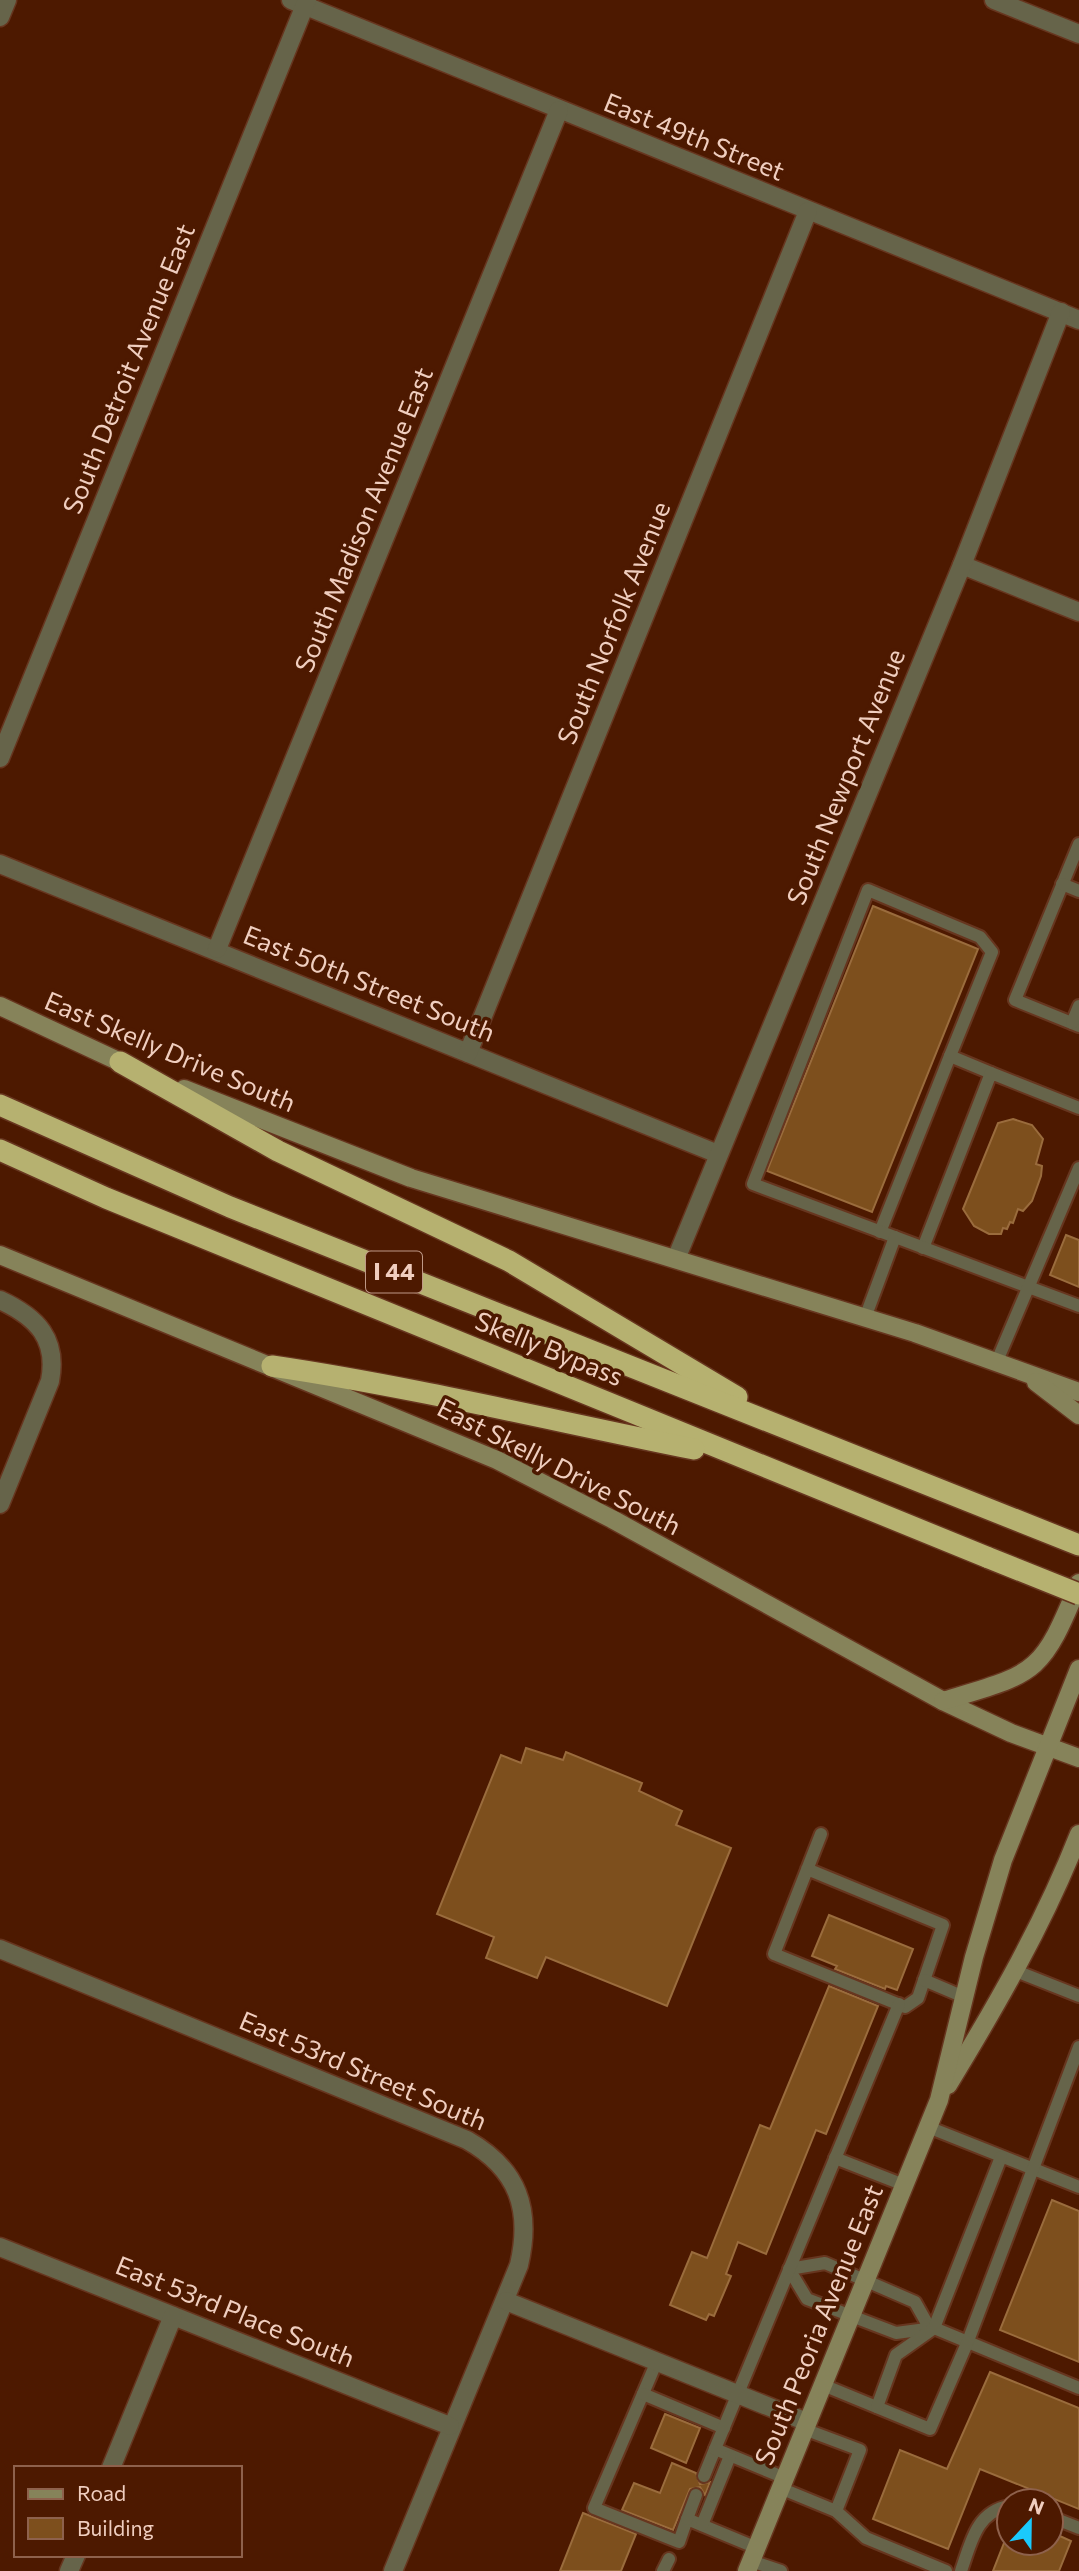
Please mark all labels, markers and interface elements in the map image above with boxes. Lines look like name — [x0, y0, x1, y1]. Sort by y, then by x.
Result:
street label: East 49th Street — [600, 85, 789, 186]
street label: South Detroit Avenue East — [55, 219, 200, 518]
street label: South Madison Avenue East — [287, 362, 438, 676]
street label: South Norfolk Avenue — [550, 497, 675, 748]
street label: South Newport Avenue — [779, 644, 910, 909]
street label: East 50th Street South — [239, 918, 500, 1047]
street label: East Skelly Drive South — [41, 984, 301, 1117]
road number: I 44 — [366, 1252, 422, 1292]
street label: Skelly Bypass — [471, 1304, 628, 1391]
street label: East Skelly Drive South — [433, 1391, 687, 1541]
street label: East 53rd Street South — [235, 2003, 492, 2136]
street label: South Peoria Avenue East — [747, 2180, 888, 2469]
street label: East 53rd Place South — [112, 2248, 360, 2373]
legend — [14, 2466, 242, 2557]
text: Road — [77, 2480, 126, 2505]
north arrow — [995, 2487, 1065, 2557]
text: N — [1026, 2492, 1047, 2519]
text: Building — [77, 2515, 154, 2540]

